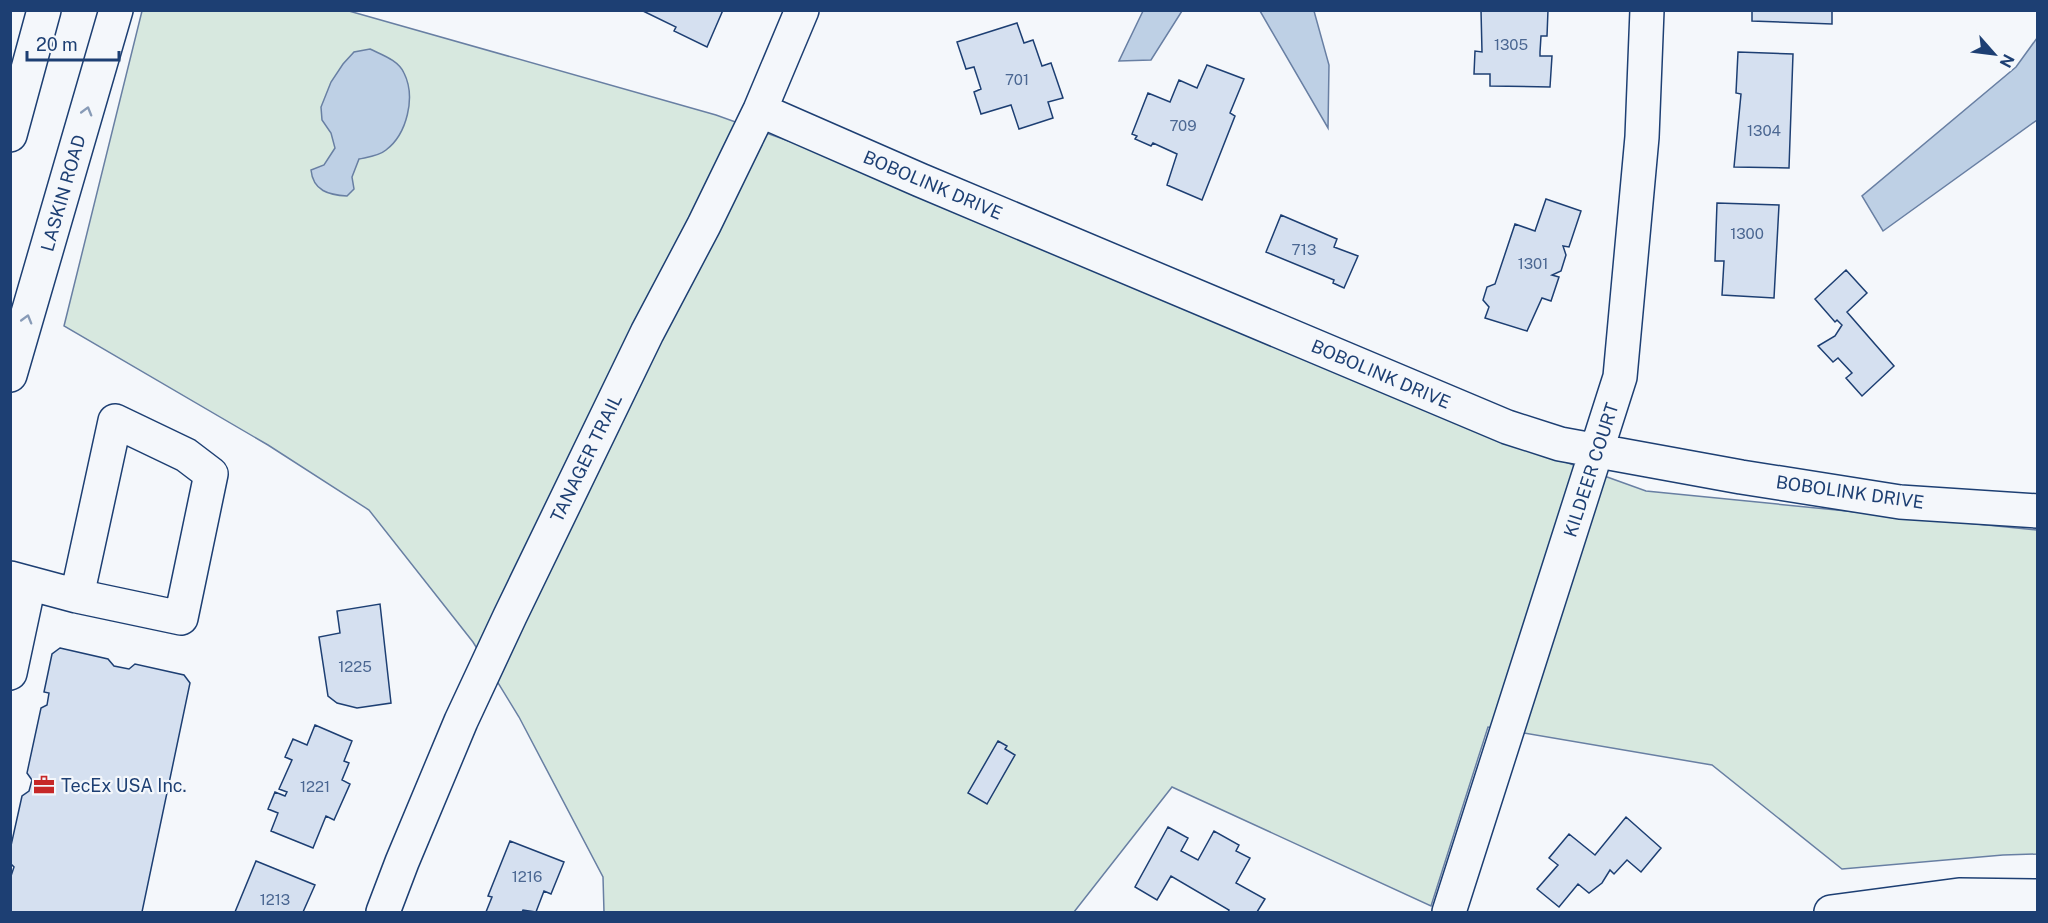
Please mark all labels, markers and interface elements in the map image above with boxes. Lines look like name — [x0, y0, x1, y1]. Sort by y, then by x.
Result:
scale bar — [27, 24, 118, 62]
north arrow — [1964, 24, 2024, 84]
text: 20 m — [36, 34, 78, 55]
house number: 1305 — [1494, 36, 1528, 53]
text: N — [1995, 51, 2018, 71]
house number: 701 — [1005, 71, 1029, 88]
one-way arrow — [80, 106, 92, 117]
house number: 709 — [1169, 117, 1197, 134]
house number: 1304 — [1747, 122, 1781, 139]
street label: LASKIN ROAD — [36, 132, 90, 254]
street label: BOBOLINK DRIVE — [860, 146, 1006, 224]
house number: 1300 — [1730, 225, 1764, 242]
house number: 713 — [1292, 241, 1316, 258]
house number: 1301 — [1518, 255, 1548, 272]
one-way arrow — [20, 314, 32, 325]
street label: BOBOLINK DRIVE — [1308, 335, 1454, 413]
street label: TANAGER TRAIL — [546, 391, 626, 525]
street label: KILDEER COURT — [1559, 400, 1623, 540]
street label: BOBOLINK DRIVE — [1775, 471, 1925, 513]
house number: 1225 — [338, 658, 372, 675]
office icon: TecEx USA Inc. — [32, 773, 56, 797]
place label: TecEx USA Inc. — [61, 775, 187, 796]
house number: 1221 — [300, 778, 330, 795]
house number: 1216 — [512, 868, 542, 885]
house number: 1213 — [260, 891, 290, 908]

